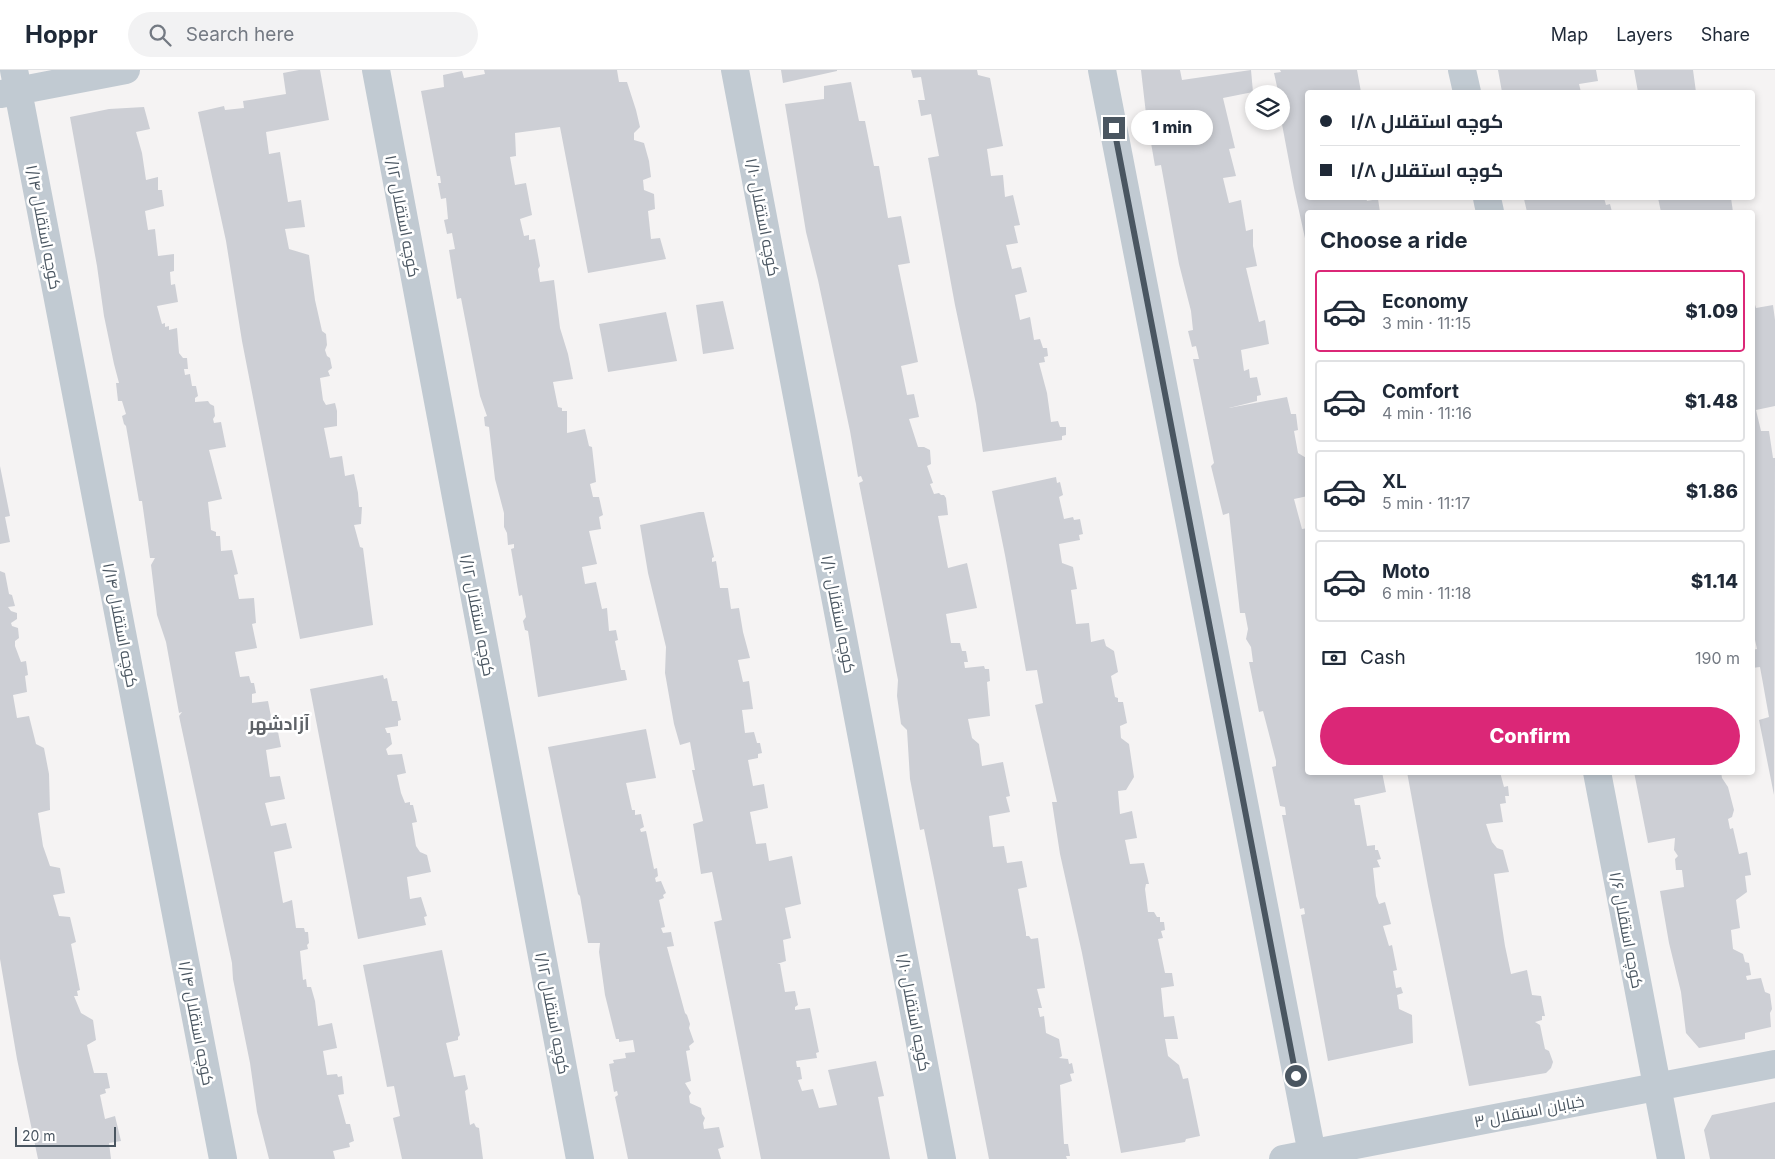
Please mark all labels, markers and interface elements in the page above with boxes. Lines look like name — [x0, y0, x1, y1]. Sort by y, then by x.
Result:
search box — [128, 12, 478, 57]
text: Hoppr — [25, 20, 98, 49]
icon: search — [146, 21, 174, 49]
text: Search here — [186, 23, 294, 46]
text: Map — [1551, 24, 1588, 45]
text: Layers — [1616, 24, 1673, 45]
text: Share — [1701, 24, 1750, 45]
map controls — [1245, 85, 1290, 130]
button: layers — [1245, 85, 1290, 130]
callout: 1 min — [1132, 110, 1214, 146]
text: کوچه استقلال ۱/۸ — [1350, 110, 1503, 133]
route end — [1103, 117, 1125, 139]
text: 1 min — [1152, 117, 1192, 137]
street label: کوچه استقلال ۱/۱۲ — [379, 153, 425, 279]
street label: کوچه استقلال ۱/۱۰ — [740, 156, 784, 278]
text: کوچه استقلال ۱/۸ — [1350, 159, 1503, 182]
street label: کوچه استقلال ۱/۱۴ — [20, 163, 66, 291]
text: Choose a ride — [1320, 227, 1468, 253]
icon: car — [1322, 289, 1367, 334]
text: Economy — [1382, 290, 1468, 313]
text: $1.09 — [1685, 300, 1738, 323]
text: 3 min · 11:15 — [1382, 313, 1471, 333]
icon: car — [1322, 379, 1367, 424]
text: Comfort — [1382, 380, 1459, 403]
text: $1.48 — [1685, 390, 1738, 413]
text: 4 min · 11:16 — [1382, 403, 1472, 423]
icon: car — [1322, 469, 1367, 514]
text: XL — [1382, 470, 1407, 493]
text: $1.86 — [1686, 480, 1738, 503]
text: 5 min · 11:17 — [1382, 493, 1470, 513]
street label: کوچه استقلال ۱/۱۲ — [454, 552, 500, 678]
street label: کوچه استقلال ۱/۱۰ — [816, 553, 860, 675]
icon: car — [1322, 559, 1367, 604]
text: Moto — [1382, 560, 1430, 583]
street label: کوچه استقلال ۱/۱۴ — [97, 561, 143, 689]
text: $1.14 — [1691, 570, 1738, 593]
text: 6 min · 11:18 — [1382, 583, 1471, 603]
icon: cash — [1320, 644, 1348, 672]
text: Cash — [1360, 646, 1406, 669]
text: 190 m — [1695, 648, 1740, 668]
button: Confirm — [1320, 707, 1740, 765]
district label: آزادشهر — [247, 713, 310, 735]
street label: کوچه استقلال ۱/۶ — [1604, 870, 1648, 990]
street label: کوچه استقلال ۱/۱۲ — [529, 950, 575, 1076]
street label: کوچه استقلال ۱/۱۰ — [891, 951, 935, 1073]
street label: کوچه استقلال ۱/۱۴ — [173, 959, 219, 1087]
route start — [1285, 1065, 1307, 1087]
street label: خیابان استقلال ۳ — [1472, 1091, 1586, 1132]
scale bar — [15, 1124, 116, 1147]
text: 20 m — [22, 1127, 56, 1144]

